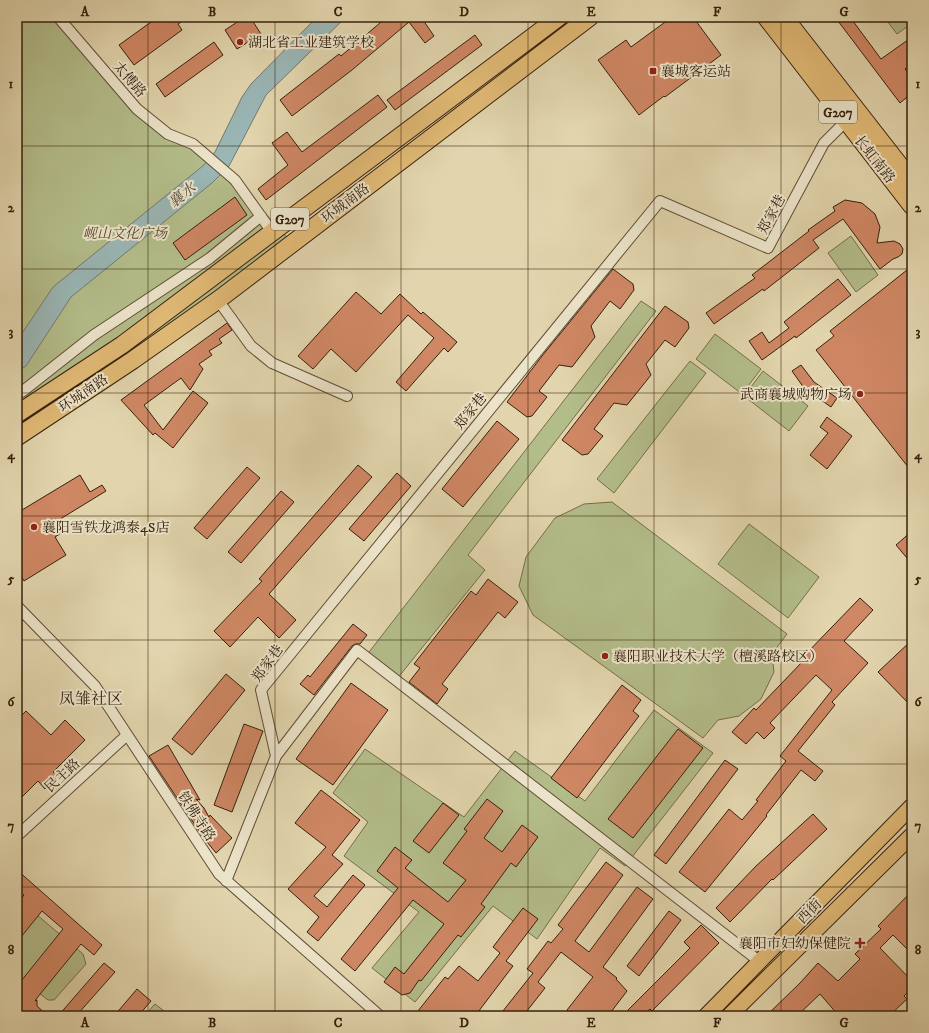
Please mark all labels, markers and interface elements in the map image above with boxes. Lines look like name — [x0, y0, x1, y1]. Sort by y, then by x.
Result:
text: A — [80, 4, 90, 20]
text: B — [208, 4, 216, 20]
text: C — [334, 4, 343, 20]
text: D — [459, 4, 469, 20]
text: E — [586, 4, 596, 20]
text: F — [713, 4, 722, 20]
text: G — [839, 4, 849, 20]
place label: 湖北省工业建筑学校 — [248, 34, 374, 52]
marker: 湖北省工业建筑学校 — [235, 37, 245, 47]
street label: 太傅路 — [109, 58, 150, 101]
place label: 襄城客运站 — [661, 63, 731, 81]
marker: 襄城客运站 — [648, 66, 658, 76]
text: 1 — [9, 76, 14, 92]
text: 1 — [916, 76, 921, 92]
road number: G207 — [819, 101, 857, 123]
street label: 长虹南路 — [850, 132, 899, 187]
water label: 襄水 — [165, 177, 201, 212]
street label: 环城南路 — [318, 180, 373, 228]
street label: 郑家巷 — [754, 192, 790, 237]
text: 2 — [8, 200, 15, 216]
text: 2 — [915, 200, 922, 216]
road number: G207 — [271, 208, 309, 230]
park label: 岘山文化广场 — [83, 225, 168, 243]
text: 3 — [9, 324, 14, 340]
text: 3 — [916, 324, 921, 340]
street label: 环城南路 — [55, 371, 112, 417]
place label: 武商襄城购物广场 — [740, 386, 852, 404]
marker: 武商襄城购物广场 — [855, 389, 865, 399]
street label: 郑家巷 — [451, 390, 491, 434]
text: 4 — [6, 447, 15, 464]
text: 4 — [913, 447, 922, 464]
place label: 襄阳雪铁龙鸿泰4S店 — [42, 519, 169, 537]
marker: 襄阳雪铁龙鸿泰4S店 — [29, 522, 39, 532]
text: 5 — [7, 571, 15, 587]
text: 5 — [914, 571, 922, 587]
street label: 郑家巷 — [248, 641, 287, 686]
place label: 襄阳职业技术大学（檀溪路校区） — [613, 648, 823, 666]
marker: 襄阳职业技术大学（檀溪路校区） — [600, 651, 610, 661]
district label: 凤雏社区 — [59, 689, 123, 709]
text: 6 — [8, 694, 16, 710]
text: 6 — [915, 694, 923, 710]
street label: 民主路 — [41, 755, 84, 797]
street label: 铁佛寺路 — [173, 788, 219, 845]
text: 7 — [8, 818, 15, 834]
text: 7 — [915, 818, 922, 834]
street label: 西街 — [793, 895, 826, 928]
place label: 襄阳市妇幼保健院 — [739, 935, 851, 953]
marker: 襄阳市妇幼保健院 — [854, 937, 866, 949]
text: 8 — [8, 942, 15, 958]
text: 8 — [915, 942, 922, 958]
text: A — [80, 1015, 90, 1031]
text: B — [208, 1015, 216, 1031]
text: C — [334, 1015, 343, 1031]
text: D — [459, 1015, 469, 1031]
text: E — [586, 1015, 596, 1031]
text: F — [713, 1015, 722, 1031]
text: G — [839, 1015, 849, 1031]

